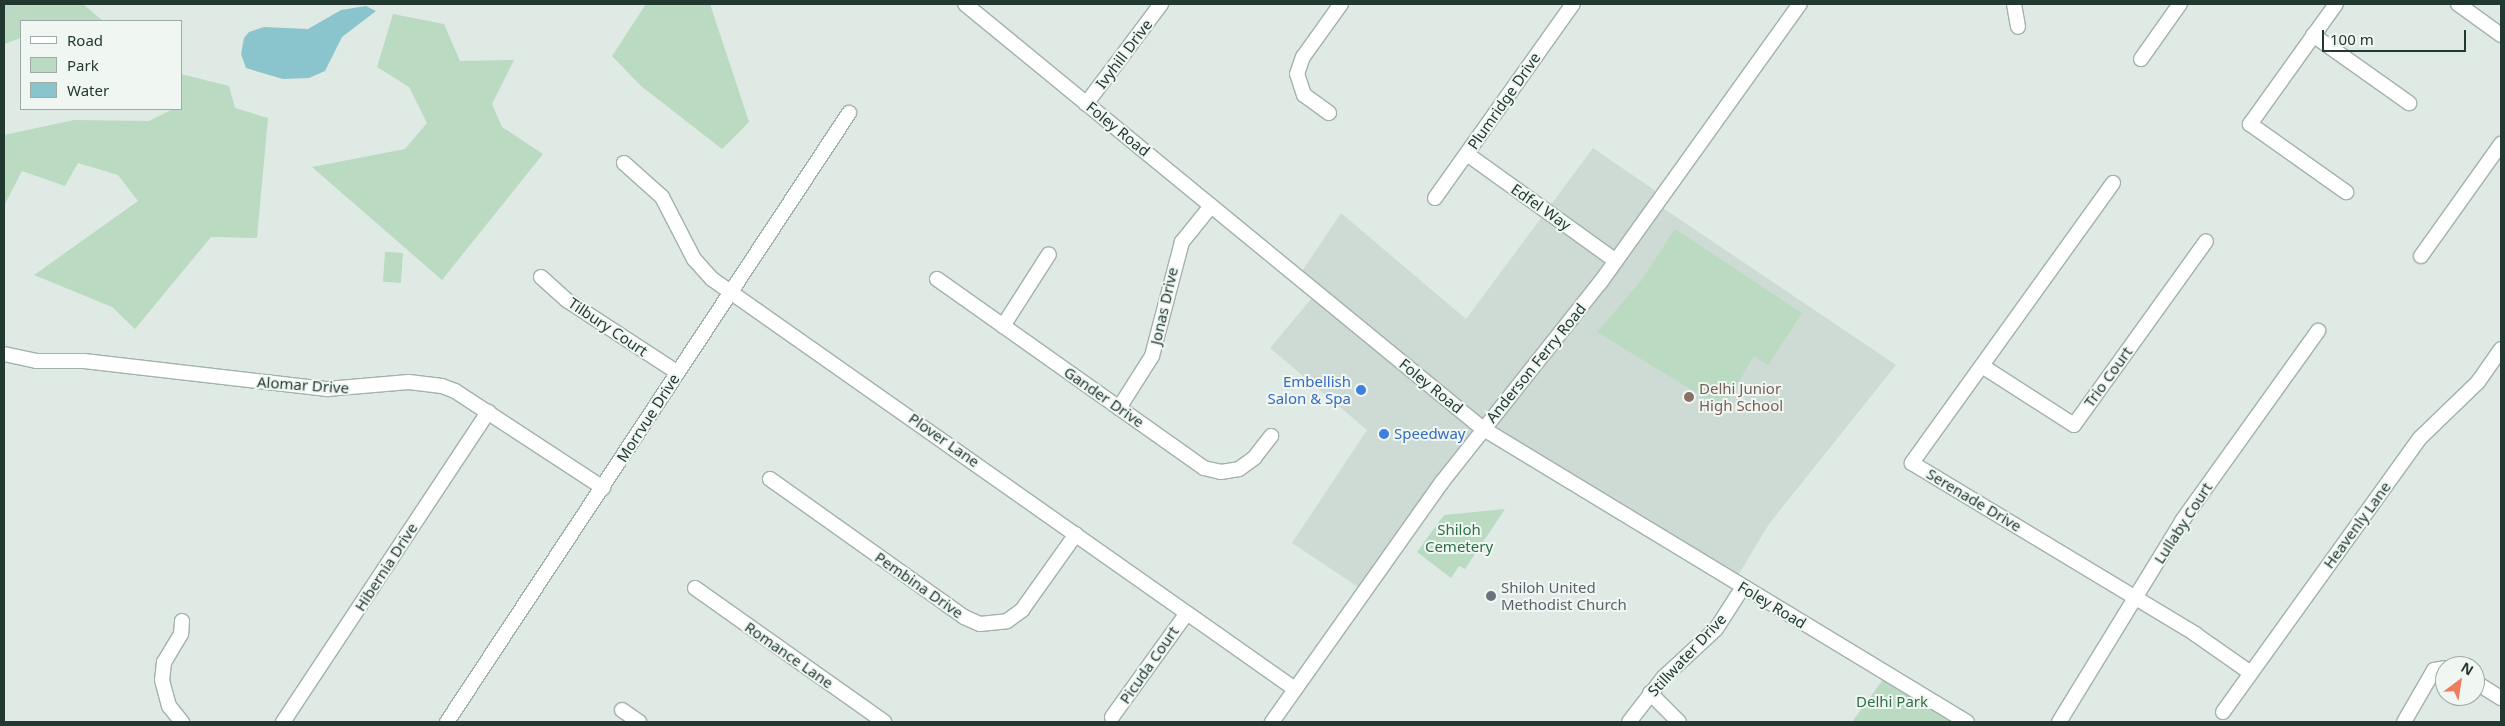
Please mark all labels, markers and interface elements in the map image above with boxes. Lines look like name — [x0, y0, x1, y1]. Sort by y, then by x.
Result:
street label: Ivyhill Drive — [1092, 16, 1156, 92]
legend — [20, 20, 182, 110]
scale bar — [2325, 20, 2469, 52]
text: 100 m — [2330, 29, 2374, 49]
text: Road — [67, 30, 103, 50]
street label: Plumridge Drive — [1464, 49, 1544, 153]
text: Park — [67, 55, 99, 75]
text: Water — [67, 80, 109, 100]
street label: Foley Road — [1083, 98, 1153, 160]
street label: Edfel Way — [1508, 180, 1574, 234]
street label: Jonas Drive — [1146, 265, 1182, 347]
street label: Tilbury Court — [565, 294, 651, 360]
street label: Anderson Ferry Road — [1482, 300, 1590, 426]
street label: Trio Court — [2080, 343, 2136, 411]
street label: Foley Road — [1396, 355, 1466, 417]
street label: Gander Drive — [1061, 363, 1147, 431]
street label: Morrvue Drive — [613, 371, 683, 465]
place label: Embellish Salon & Spa — [1267, 372, 1351, 407]
street label: Alomar Drive — [256, 373, 350, 397]
place label: Delhi Junior High School — [1699, 379, 1783, 414]
marker: Embellish Salon & Spa — [1355, 384, 1367, 396]
marker: Delhi Junior High School — [1683, 391, 1695, 403]
street label: Plover Lane — [905, 409, 983, 471]
place label: Speedway — [1394, 425, 1465, 443]
marker: Speedway — [1378, 428, 1390, 440]
street label: Serenade Drive — [1923, 465, 2025, 535]
street label: Heavenly Lane — [2320, 478, 2394, 572]
street label: Lullaby Court — [2150, 479, 2216, 567]
street label: Hibernia Drive — [351, 520, 421, 614]
park label: Shiloh Cemetery — [1425, 520, 1493, 555]
street label: Pembina Drive — [872, 548, 966, 622]
place label: Shiloh United Methodist Church — [1501, 578, 1627, 613]
street label: Foley Road — [1735, 578, 1809, 632]
marker: Shiloh United Methodist Church — [1485, 590, 1497, 602]
street label: Stillwater Drive — [1644, 610, 1730, 700]
street label: Romance Lane — [741, 618, 837, 692]
street label: Picuda Court — [1116, 623, 1182, 707]
north arrow — [2435, 656, 2485, 706]
text: N — [2458, 657, 2477, 680]
park label: Delhi Park — [1856, 693, 1928, 711]

